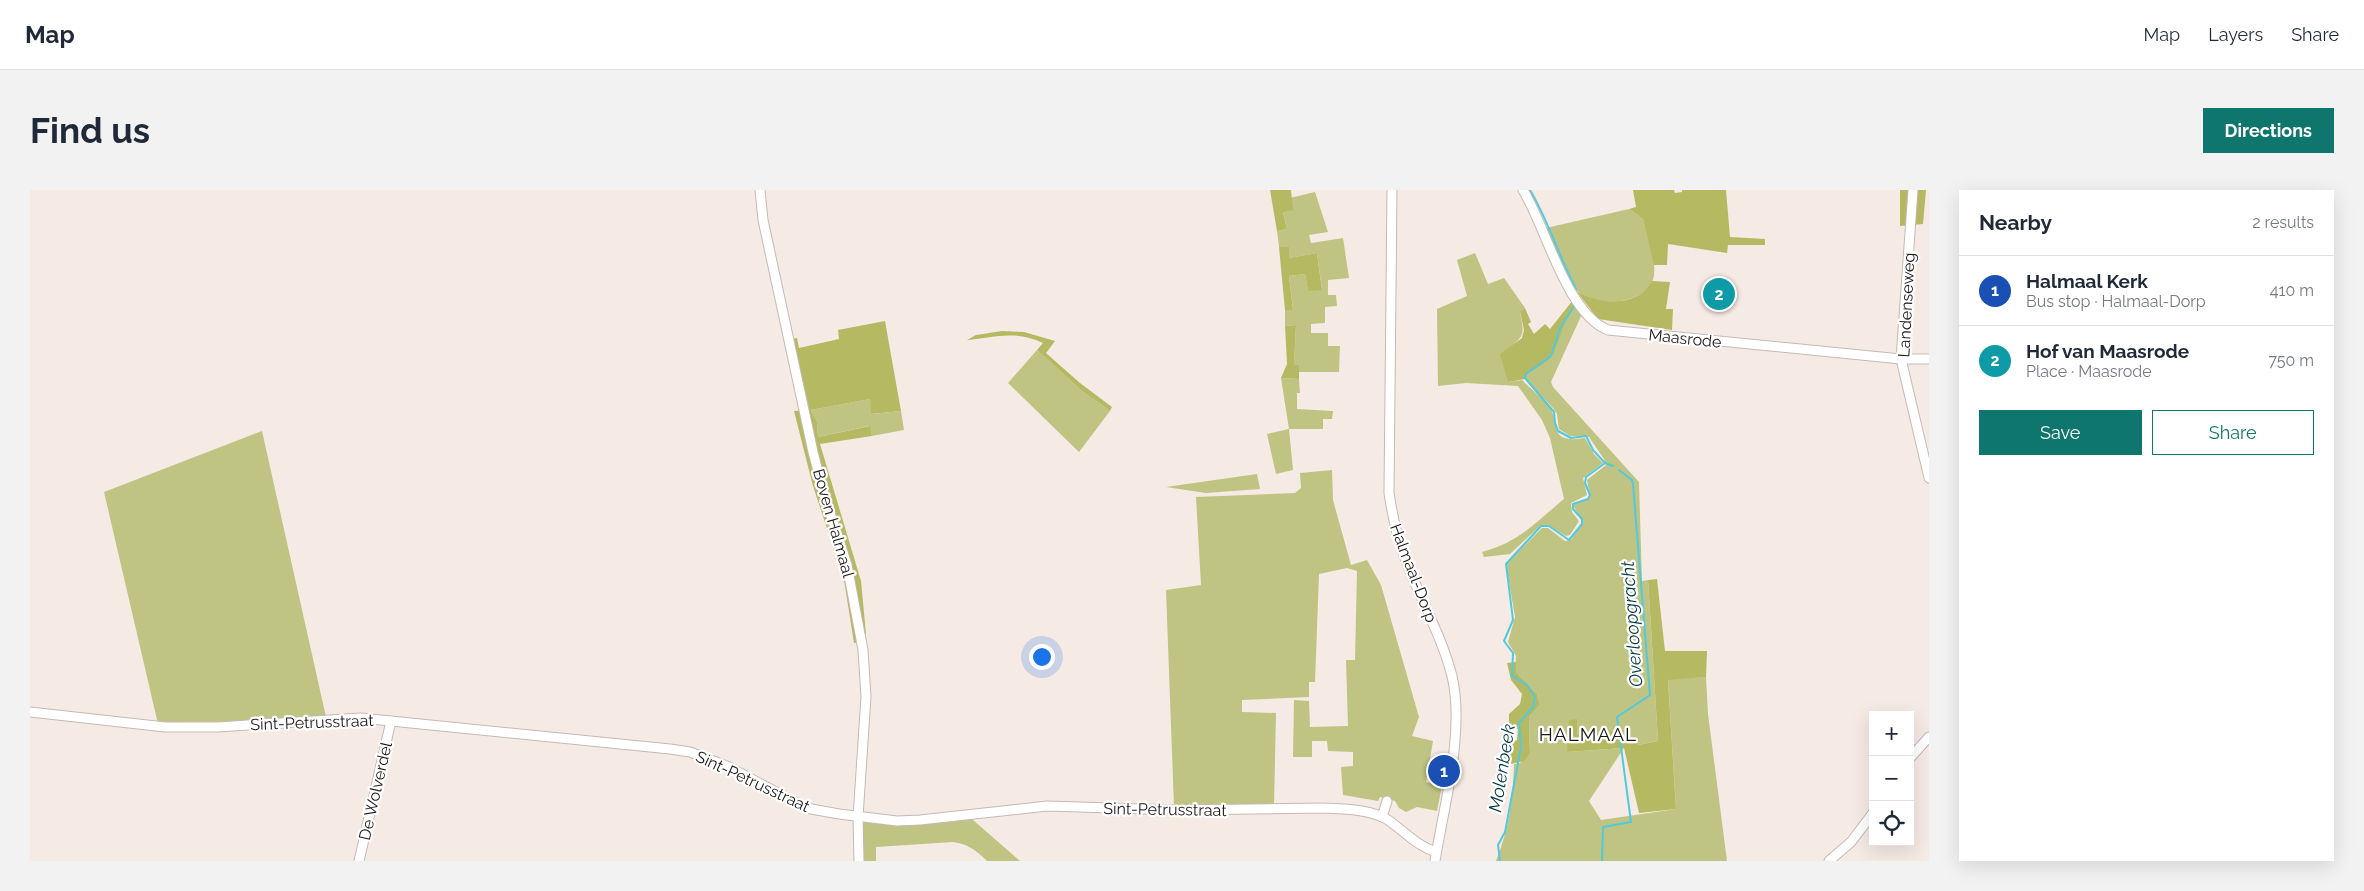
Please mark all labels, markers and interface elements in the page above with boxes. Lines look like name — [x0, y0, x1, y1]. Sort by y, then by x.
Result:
text: Map — [25, 20, 75, 49]
text: Map — [2144, 24, 2180, 45]
text: Layers — [2208, 24, 2263, 45]
text: Share — [2291, 24, 2339, 45]
button: Directions — [2203, 108, 2334, 153]
text: Find us — [30, 110, 150, 151]
text: Nearby — [1979, 210, 2052, 235]
text: 2 results — [2252, 213, 2314, 232]
street label: Landenseweg — [1894, 252, 1919, 358]
text: Halmaal Kerk — [2026, 270, 2148, 292]
pin: 2 — [1703, 275, 1735, 313]
text: 1 — [1991, 281, 1999, 300]
text: 410 m — [2270, 281, 2314, 300]
text: Bus stop · Halmaal-Dorp — [2026, 292, 2206, 311]
street label: Maasrode — [1647, 325, 1722, 352]
text: Hof van Maasrode — [2026, 340, 2189, 362]
text: 2 — [1990, 351, 2000, 370]
text: 750 m — [2268, 351, 2314, 370]
text: Place · Maasrode — [2026, 362, 2152, 381]
button: Save — [1979, 410, 2142, 455]
button: Share — [2152, 410, 2314, 455]
street label: Boven Halmaal — [809, 467, 858, 580]
street label: Halmaal-Dorp — [1386, 521, 1441, 625]
water label: Overloopgracht — [1617, 560, 1646, 688]
your location — [1029, 644, 1055, 670]
street label: Sint-Petrusstraat — [250, 711, 375, 734]
map controls — [1869, 711, 1914, 846]
button: + — [1869, 711, 1914, 756]
water label: Molenbeek — [1484, 722, 1519, 814]
district label: HALMAAL — [1539, 723, 1637, 745]
street label: De Wolverdel — [355, 739, 396, 842]
street label: Sint-Petrusstraat — [693, 747, 813, 816]
pin: 1 — [1428, 752, 1460, 790]
button: − — [1869, 756, 1914, 801]
street label: Sint-Petrusstraat — [1103, 799, 1227, 820]
button: locate — [1869, 801, 1914, 846]

